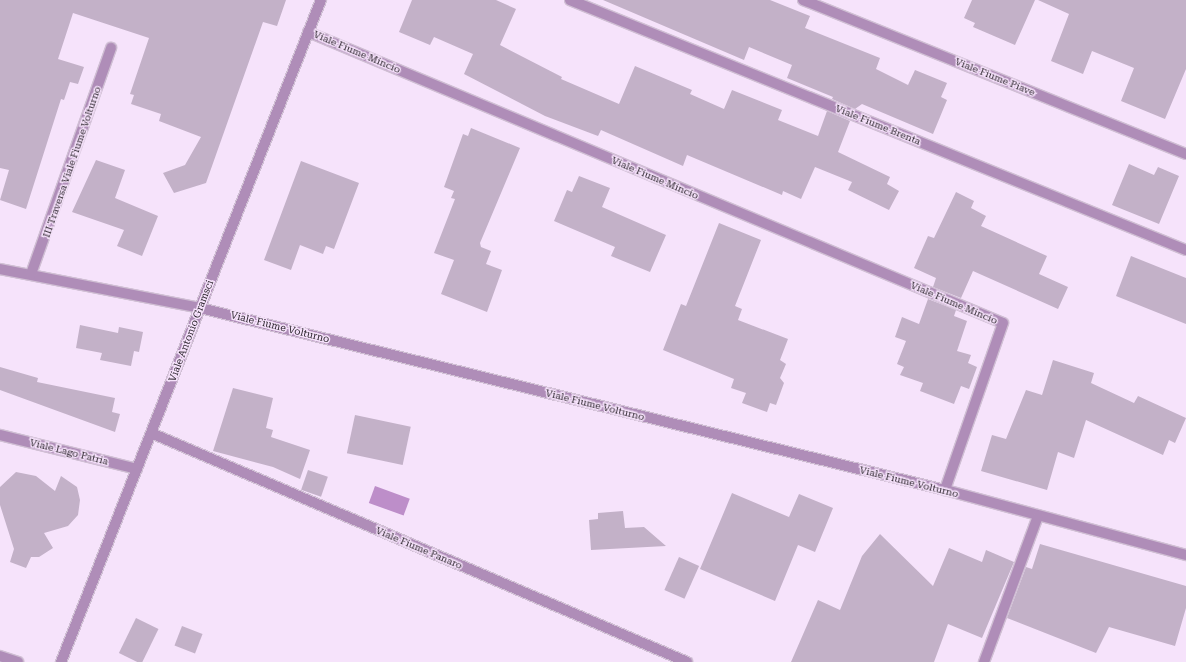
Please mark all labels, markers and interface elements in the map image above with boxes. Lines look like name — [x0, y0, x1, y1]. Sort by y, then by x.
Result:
street label: Viale Fiume Mincio — [312, 28, 402, 76]
street label: Viale Fiume Piave — [953, 55, 1037, 99]
street label: III Traversa Viale Fiume Volturno — [40, 85, 104, 239]
street label: Viale Fiume Brenta — [834, 102, 922, 148]
street label: Viale Fiume Mincio — [610, 154, 700, 202]
street label: Viale Antonio Gramsci — [166, 278, 216, 384]
street label: Viale Fiume Mincio — [909, 279, 999, 327]
street label: Viale Fiume Volturno — [229, 309, 331, 345]
street label: Viale Fiume Volturno — [544, 387, 646, 423]
street label: Viale Lago Patria — [29, 436, 109, 468]
street label: Viale Fiume Volturno — [858, 464, 960, 500]
street label: Viale Fiume Panaro — [374, 524, 464, 572]

